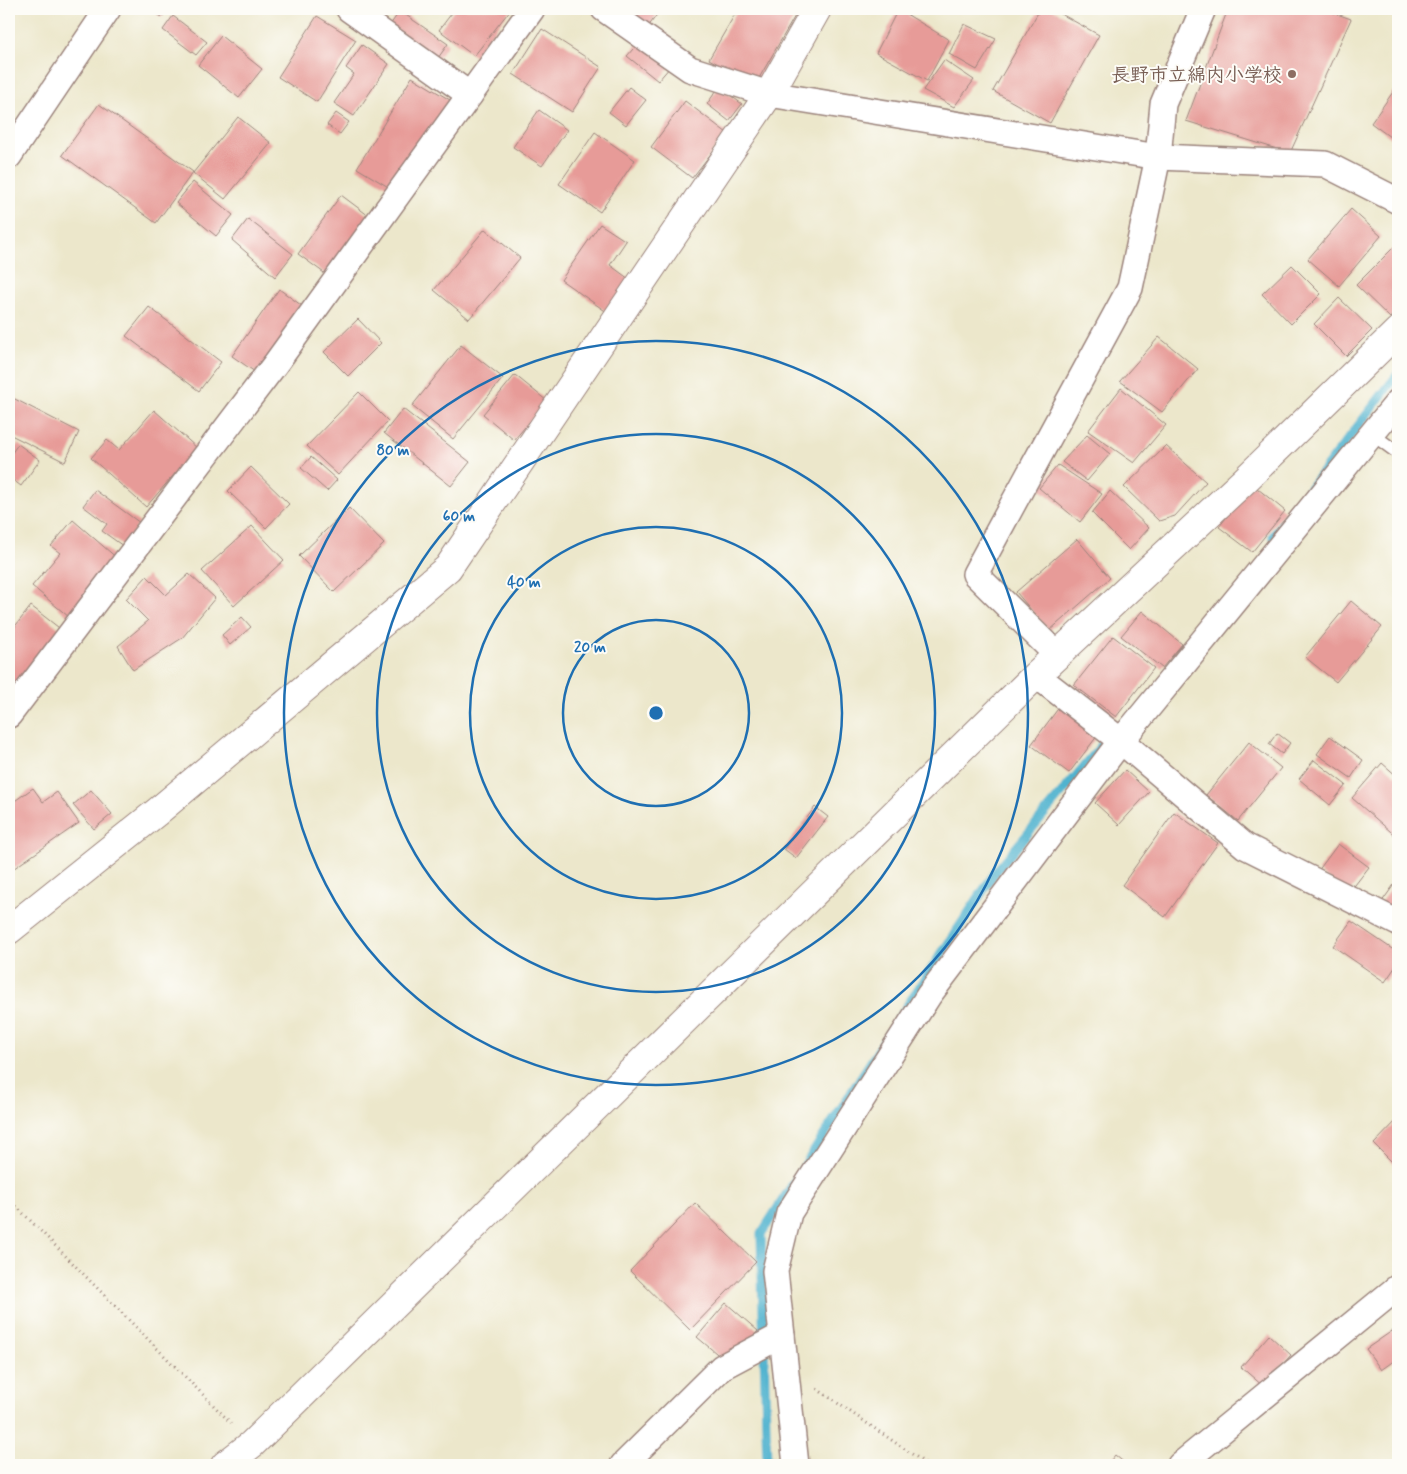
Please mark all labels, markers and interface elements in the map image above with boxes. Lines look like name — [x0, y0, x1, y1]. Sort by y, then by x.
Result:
place label: 長野市立綿内小学校 — [1111, 63, 1282, 88]
marker: 長野市立綿内小学校 — [1286, 68, 1298, 80]
text: 80 m — [376, 441, 410, 461]
text: 60 m — [443, 507, 475, 527]
text: 40 m — [507, 573, 541, 593]
text: 20 m — [574, 638, 606, 658]
centre of rings — [647, 704, 665, 722]

